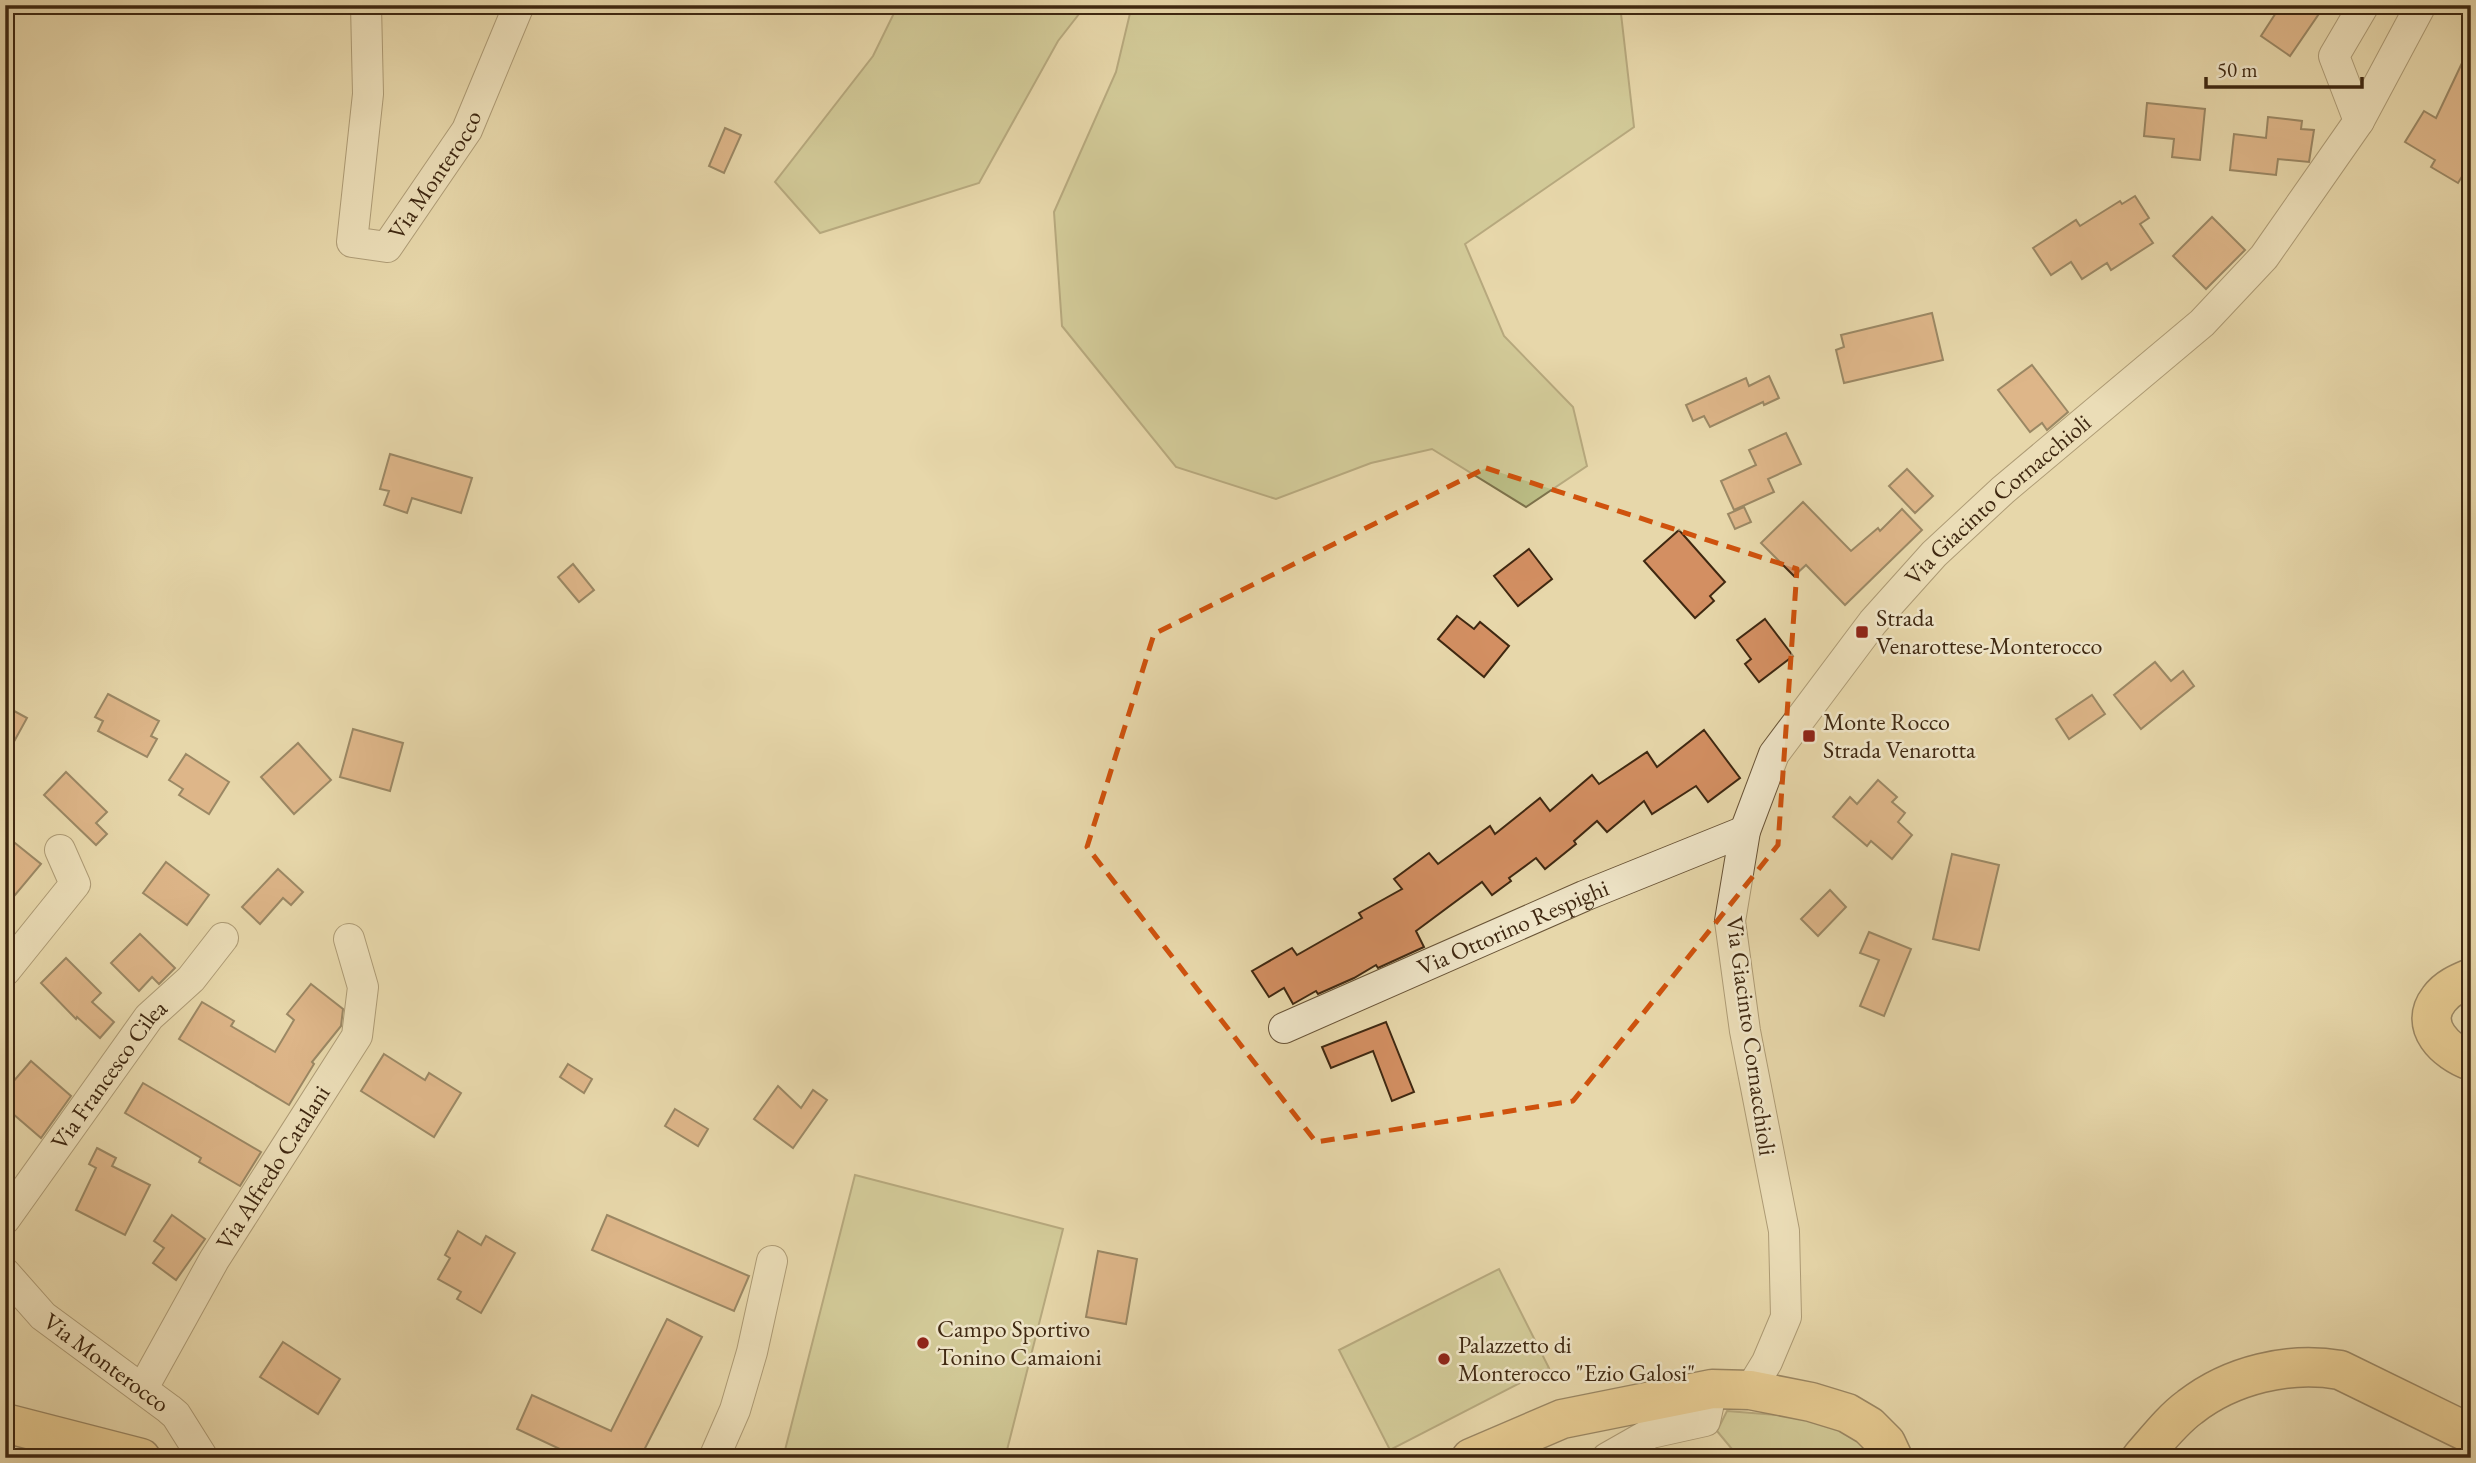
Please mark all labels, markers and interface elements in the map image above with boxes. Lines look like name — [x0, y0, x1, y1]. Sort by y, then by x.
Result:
scale bar — [2206, 46, 2362, 90]
text: 50 m — [2217, 56, 2258, 83]
street label: Via Monterocco — [381, 106, 488, 245]
street label: Via Giacinto Cornacchioli — [1897, 407, 2097, 592]
place label: Strada Venarottese-Monterocco — [1876, 602, 2102, 661]
marker: Strada Venarottese-Monterocco — [1854, 624, 1870, 640]
place label: Monte Rocco Strada Venarotta — [1823, 706, 1976, 765]
marker: Monte Rocco Strada Venarotta — [1801, 728, 1817, 744]
street label: Via Ottorino Respighi — [1412, 872, 1613, 983]
street label: Via Giacinto Cornacchioli — [1719, 914, 1784, 1158]
street label: Via Francesco Cilea — [43, 992, 174, 1155]
street label: Via Alfredo Catalani — [208, 1079, 337, 1256]
street label: Via Monterocco — [37, 1306, 176, 1419]
place label: Campo Sportivo Tonino Camaioni — [937, 1313, 1102, 1372]
place label: Palazzetto di Monterocco "Ezio Galosi" — [1458, 1329, 1695, 1388]
marker: Campo Sportivo Tonino Camaioni — [915, 1335, 931, 1351]
marker: Palazzetto di Monterocco "Ezio Galosi" — [1436, 1351, 1452, 1367]

